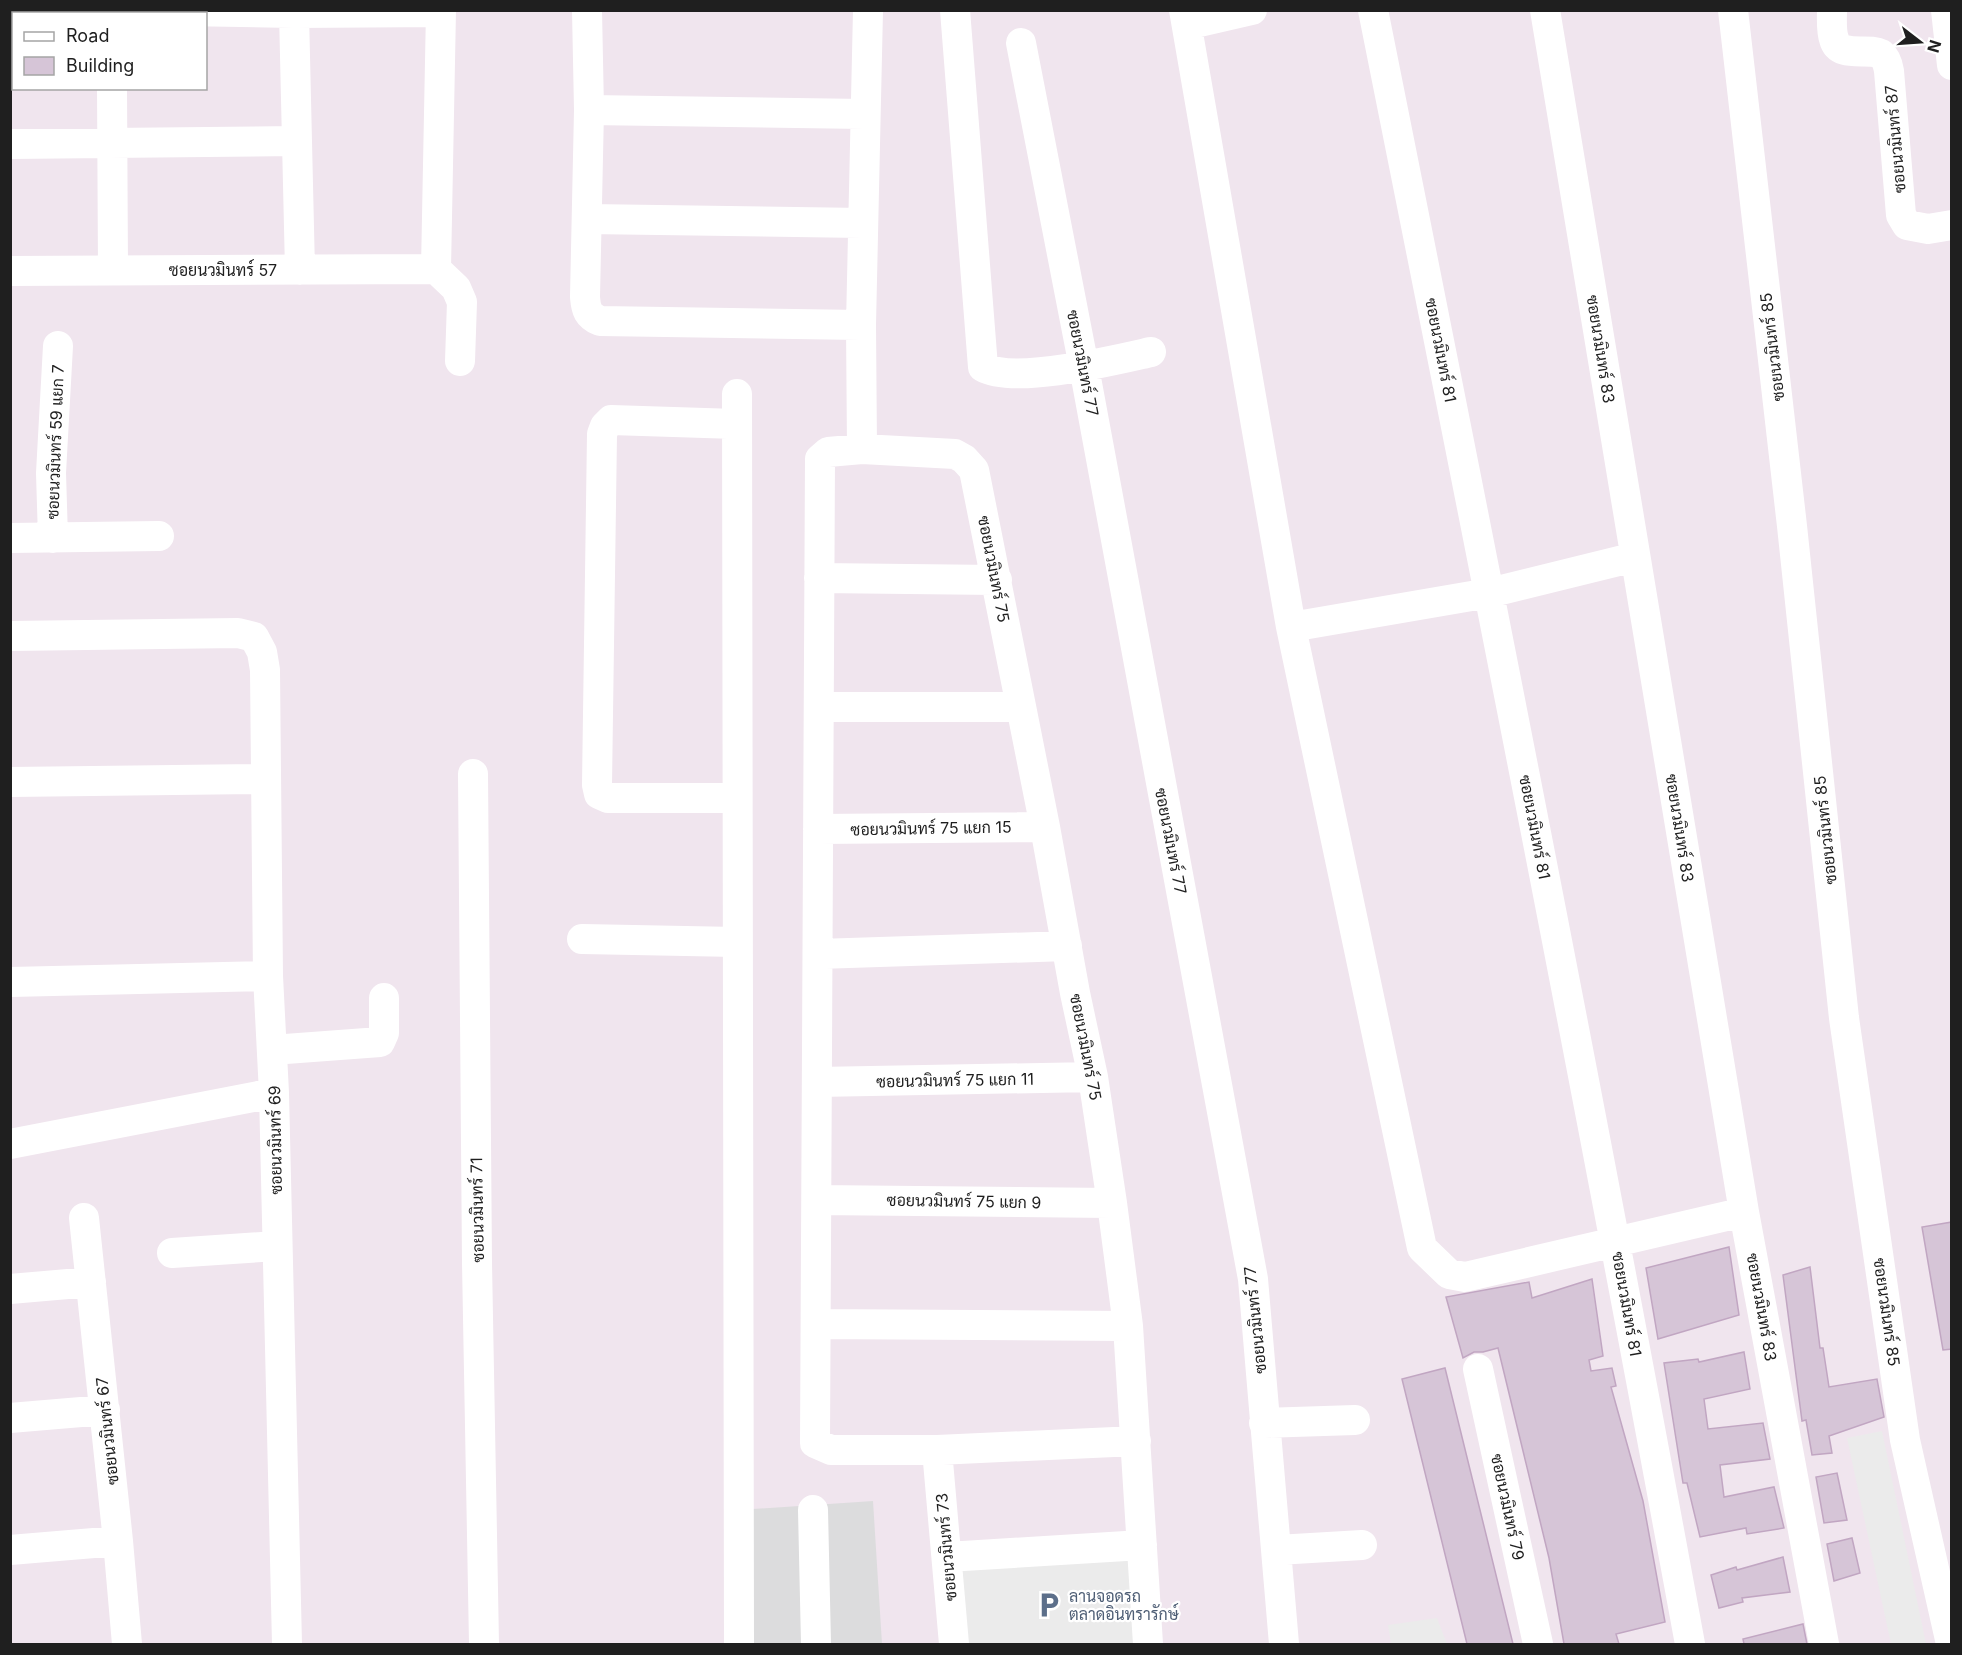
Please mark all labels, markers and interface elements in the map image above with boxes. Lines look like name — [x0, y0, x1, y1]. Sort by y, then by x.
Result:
legend — [12, 12, 207, 90]
north arrow — [1890, 12, 1950, 72]
text: Road — [66, 25, 109, 46]
text: N — [1923, 38, 1946, 55]
text: Building — [66, 55, 134, 76]
street label: ซอยนวมินทร์ 87 — [1878, 84, 1910, 194]
street label: ซอยนวมินทร์ 57 — [169, 258, 277, 280]
street label: ซอยนวมินทร์ 85 — [1753, 292, 1789, 403]
street label: ซอยนวมินทร์ 83 — [1583, 293, 1621, 405]
street label: ซอยนวมินทร์ 81 — [1421, 296, 1463, 404]
street label: ซอยนวมินทร์ 77 — [1063, 308, 1105, 418]
street label: ซอยนวมินทร์ 59 แยก 7 — [40, 364, 68, 520]
street label: ซอยนวมินทร์ 75 — [974, 514, 1016, 624]
street label: ซอยนวมินทร์ 83 — [1662, 772, 1700, 884]
street label: ซอยนวมินทร์ 81 — [1515, 773, 1557, 881]
street label: ซอยนวมินทร์ 85 — [1807, 775, 1841, 886]
street label: ซอยนวมินทร์ 77 — [1151, 786, 1193, 896]
street label: ซอยนวมินทร์ 75 แยก 15 — [850, 815, 1012, 839]
street label: ซอยนวมินทร์ 75 — [1066, 992, 1108, 1102]
street label: ซอยนวมินทร์ 75 แยก 11 — [876, 1067, 1034, 1091]
street label: ซอยนวมินทร์ 69 — [262, 1085, 286, 1195]
street label: ซอยนวมินทร์ 71 — [464, 1157, 488, 1263]
street label: ซอยนวมินทร์ 75 แยก 9 — [886, 1188, 1042, 1212]
street label: ซอยนวมินทร์ 81 — [1608, 1250, 1648, 1358]
street label: ซอยนวมินทร์ 83 — [1743, 1251, 1783, 1363]
street label: ซอยนวมินทร์ 85 — [1869, 1256, 1906, 1367]
street label: ซอยนวมินทร์ 77 — [1237, 1265, 1271, 1375]
street label: ซอยนวมินทร์ 67 — [89, 1376, 123, 1486]
street label: ซอยนวมินทร์ 79 — [1487, 1451, 1531, 1562]
street label: ซอยนวมินทร์ 73 — [929, 1492, 961, 1602]
place label: ลานจอดรถ ตลาดอินทรารักษ์ — [1069, 1586, 1179, 1624]
parking icon: ลานจอดรถ ตลาดอินทรารักษ์ — [1034, 1590, 1064, 1620]

